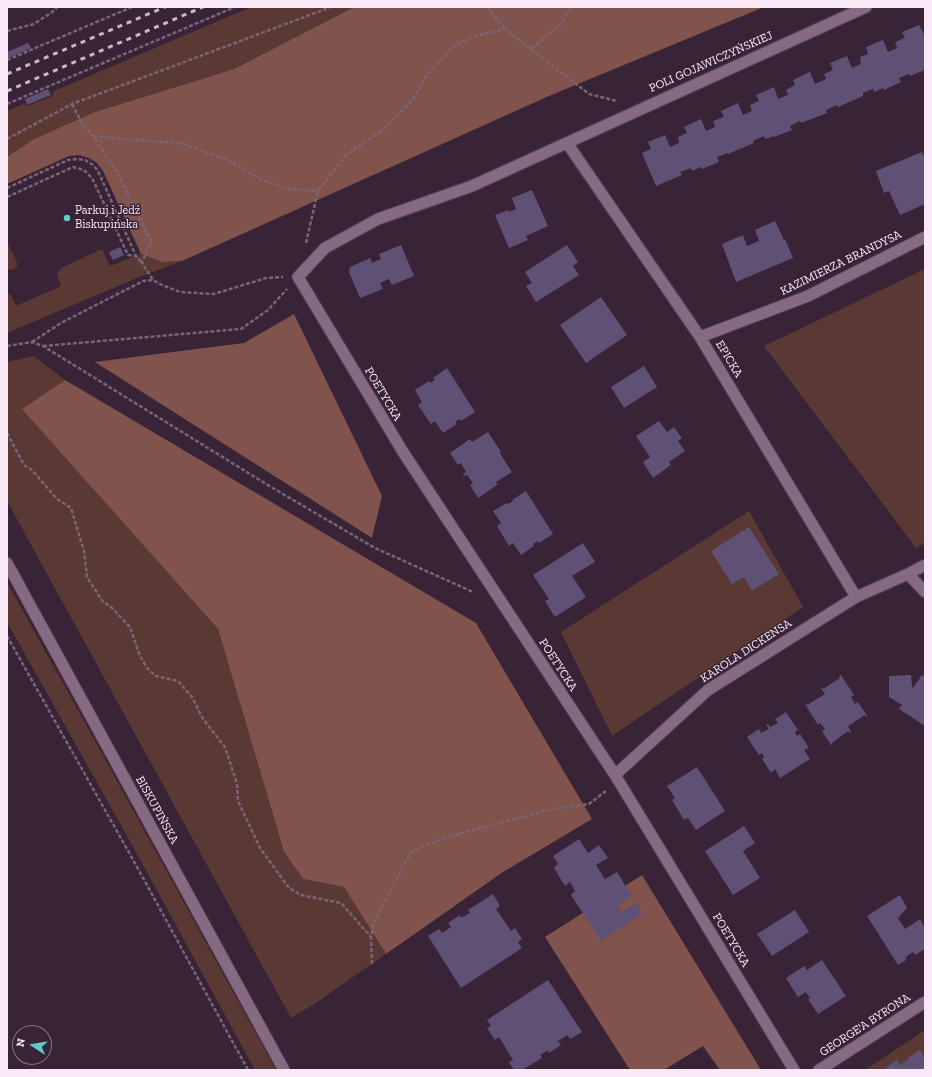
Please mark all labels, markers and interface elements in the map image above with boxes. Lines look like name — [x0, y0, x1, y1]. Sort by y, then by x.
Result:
street label: POLI GOJAWICZYŃSKIEJ — [647, 28, 775, 96]
place label: Parkuj i Jedź Biskupińska — [75, 204, 140, 232]
marker: Parkuj i Jedź Biskupińska — [62, 213, 72, 223]
street label: KAZIMIERZA BRANDYSA — [778, 227, 904, 299]
street label: EPICKA — [712, 338, 746, 380]
street label: POETYCKA — [361, 365, 405, 423]
street label: KAROLA DICKENSA — [698, 616, 794, 686]
street label: POETYCKA — [536, 636, 580, 694]
street label: BISKUPIŃSKA — [132, 774, 182, 846]
street label: POETYCKA — [709, 911, 753, 969]
street label: GEORGE'A BYRONA — [817, 990, 913, 1060]
north arrow — [12, 1025, 52, 1065]
text: N — [14, 1037, 28, 1048]

